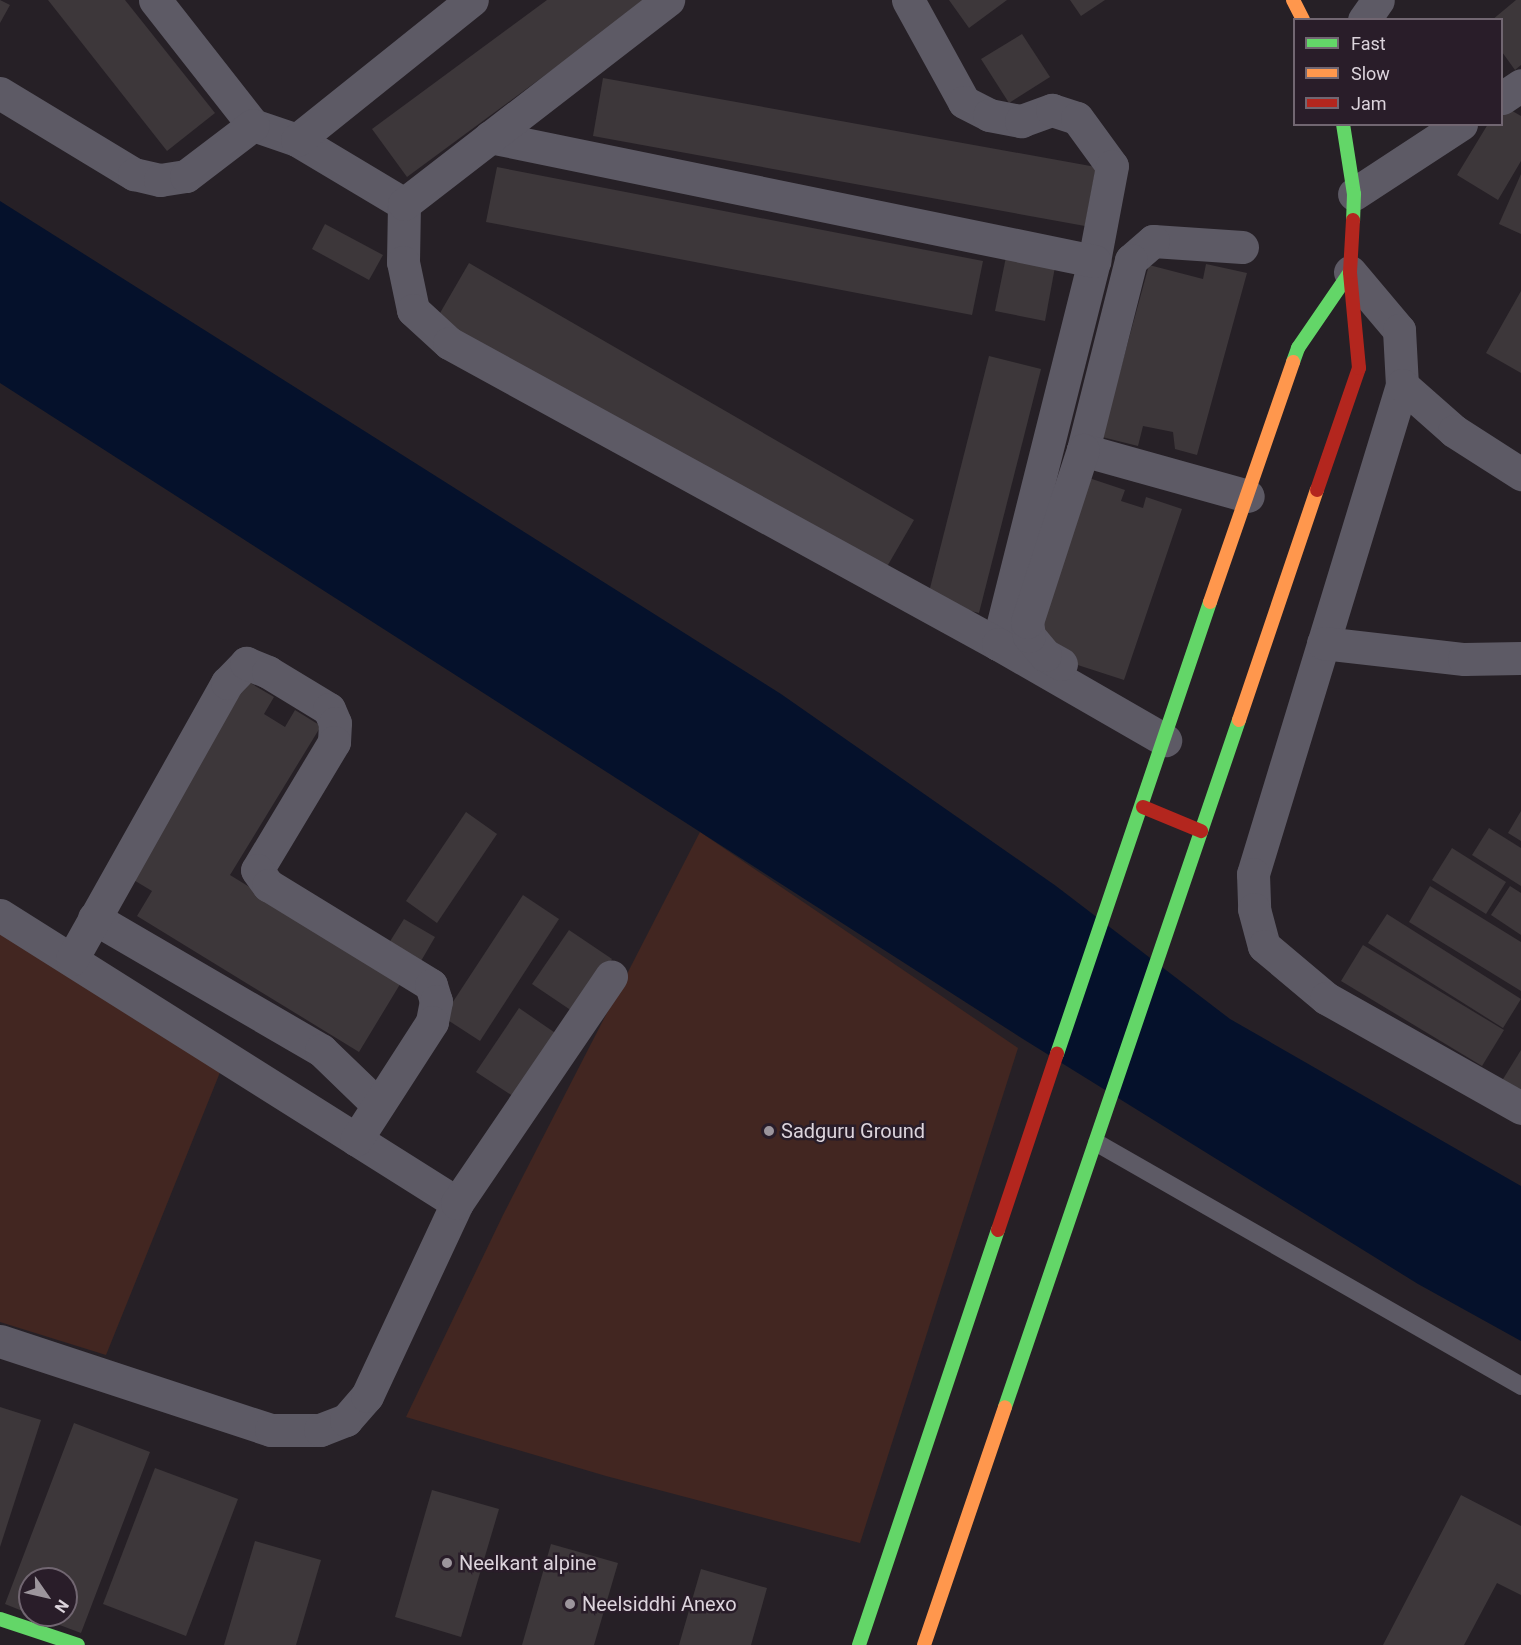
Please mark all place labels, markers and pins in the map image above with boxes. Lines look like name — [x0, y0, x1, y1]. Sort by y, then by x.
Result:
place label: Sadguru Ground — [781, 1119, 925, 1143]
marker: Sadguru Ground — [762, 1124, 776, 1138]
place label: Neelkant alpine — [459, 1551, 596, 1575]
marker: Neelkant alpine — [440, 1556, 454, 1570]
place label: Neelsiddhi Anexo — [582, 1592, 737, 1616]
marker: Neelsiddhi Anexo — [563, 1597, 577, 1611]

